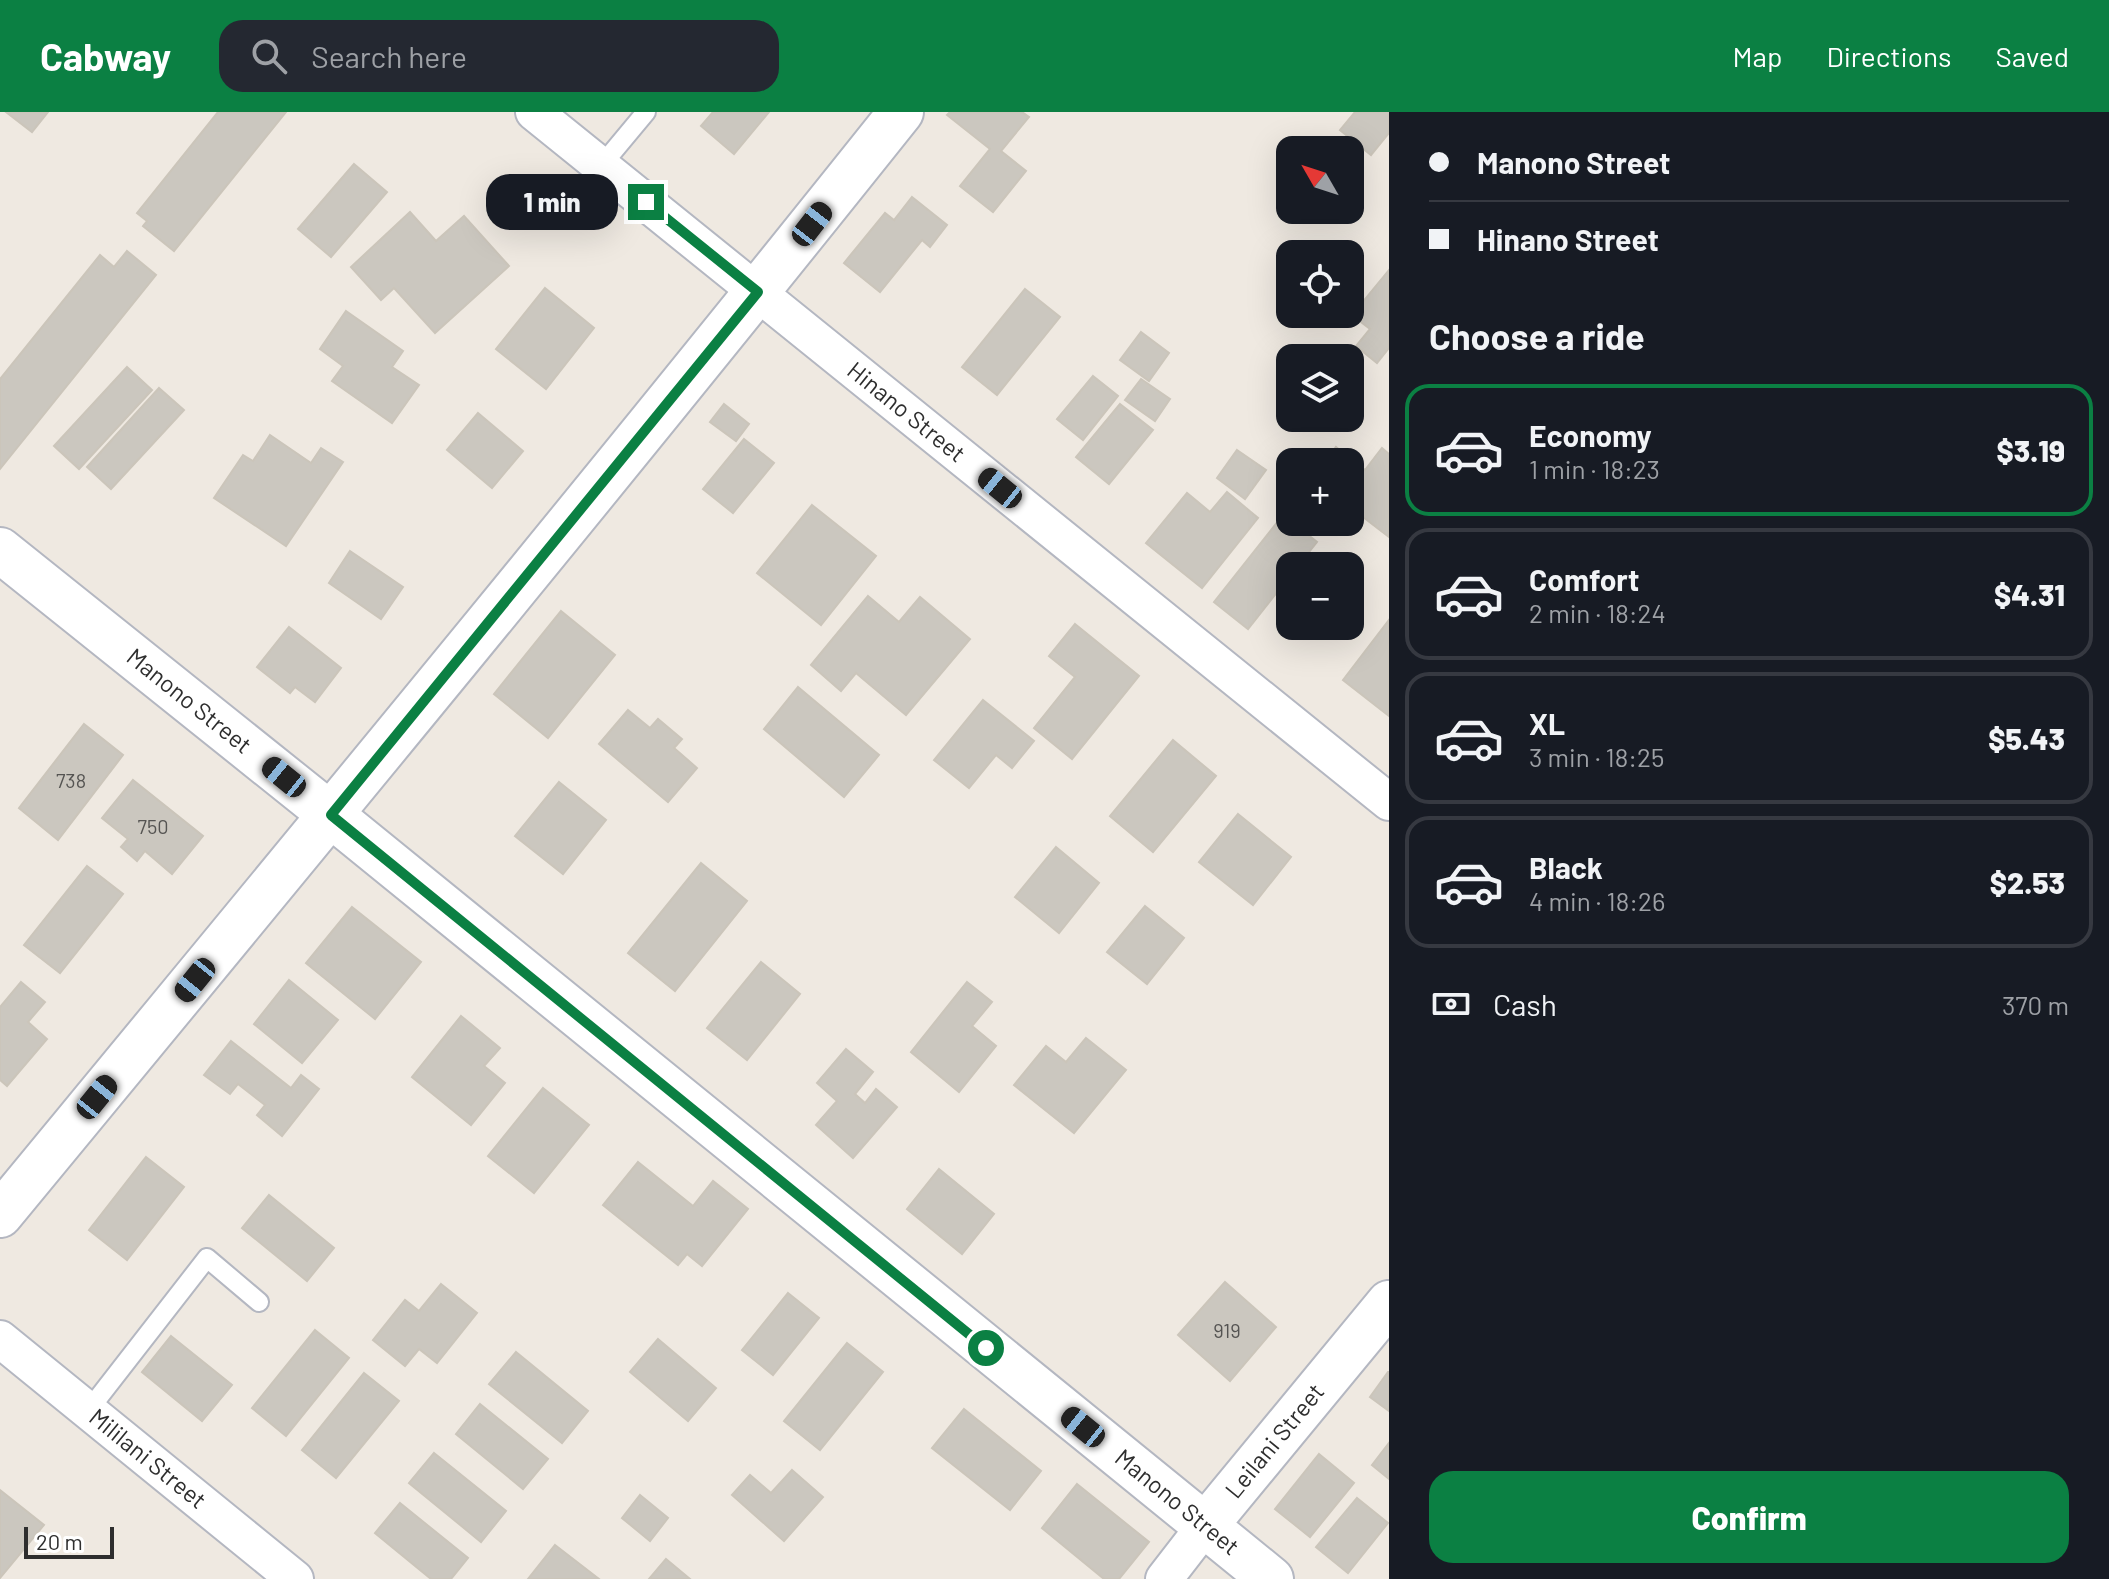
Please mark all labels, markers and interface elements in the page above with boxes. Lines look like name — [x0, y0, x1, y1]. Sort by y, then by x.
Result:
search box — [219, 20, 779, 92]
text: Cabway — [40, 33, 171, 79]
icon: search — [247, 34, 291, 78]
text: Search here — [311, 38, 467, 74]
text: Map — [1733, 39, 1782, 73]
text: Directions — [1826, 39, 1952, 73]
text: Saved — [1996, 39, 2069, 73]
north arrow — [1276, 136, 1364, 224]
map controls — [1276, 136, 1364, 640]
text: Manono Street — [1477, 144, 1671, 180]
callout: 1 min — [486, 174, 618, 230]
route end — [628, 184, 664, 220]
text: 1 min — [523, 186, 581, 217]
car — [788, 198, 836, 250]
text: Hinano Street — [1477, 221, 1659, 257]
button: locate — [1276, 240, 1364, 328]
text: Choose a ride — [1429, 314, 1645, 357]
button: layers — [1276, 344, 1364, 432]
street label: Hinano Street — [842, 355, 972, 467]
icon: car — [1433, 414, 1505, 486]
text: Economy — [1529, 417, 1652, 453]
text: $3.19 — [1997, 432, 2065, 468]
button: + — [1276, 448, 1364, 536]
text: 1 min · 18:23 — [1529, 453, 1660, 484]
car — [974, 464, 1026, 512]
button: − — [1276, 552, 1364, 640]
icon: car — [1433, 558, 1505, 630]
text: Comfort — [1529, 561, 1639, 597]
text: $4.31 — [1994, 576, 2065, 612]
text: 2 min · 18:24 — [1529, 597, 1666, 628]
street label: Manono Street — [122, 641, 258, 759]
icon: car — [1433, 702, 1505, 774]
text: XL — [1529, 705, 1565, 741]
text: $5.43 — [1988, 720, 2065, 756]
text: 3 min · 18:25 — [1529, 741, 1664, 772]
car — [258, 753, 310, 801]
house number: 738 — [56, 768, 86, 792]
house number: 750 — [137, 814, 169, 838]
icon: car — [1433, 846, 1505, 918]
text: Black — [1529, 849, 1603, 885]
text: $2.53 — [1990, 864, 2065, 900]
text: 4 min · 18:26 — [1529, 885, 1665, 916]
car — [171, 954, 219, 1006]
icon: cash — [1429, 982, 1473, 1026]
text: Cash — [1493, 986, 1557, 1022]
text: 370 m — [2002, 989, 2069, 1020]
car — [73, 1071, 121, 1123]
house number: 919 — [1213, 1318, 1241, 1342]
route start — [968, 1330, 1004, 1366]
street label: Leilani Street — [1218, 1377, 1330, 1503]
street label: Mililani Street — [84, 1402, 213, 1514]
car — [1057, 1403, 1109, 1451]
street label: Manono Street — [1110, 1442, 1246, 1560]
button: Confirm — [1429, 1471, 2069, 1563]
scale bar — [24, 1523, 114, 1559]
text: 20 m — [36, 1528, 83, 1554]

